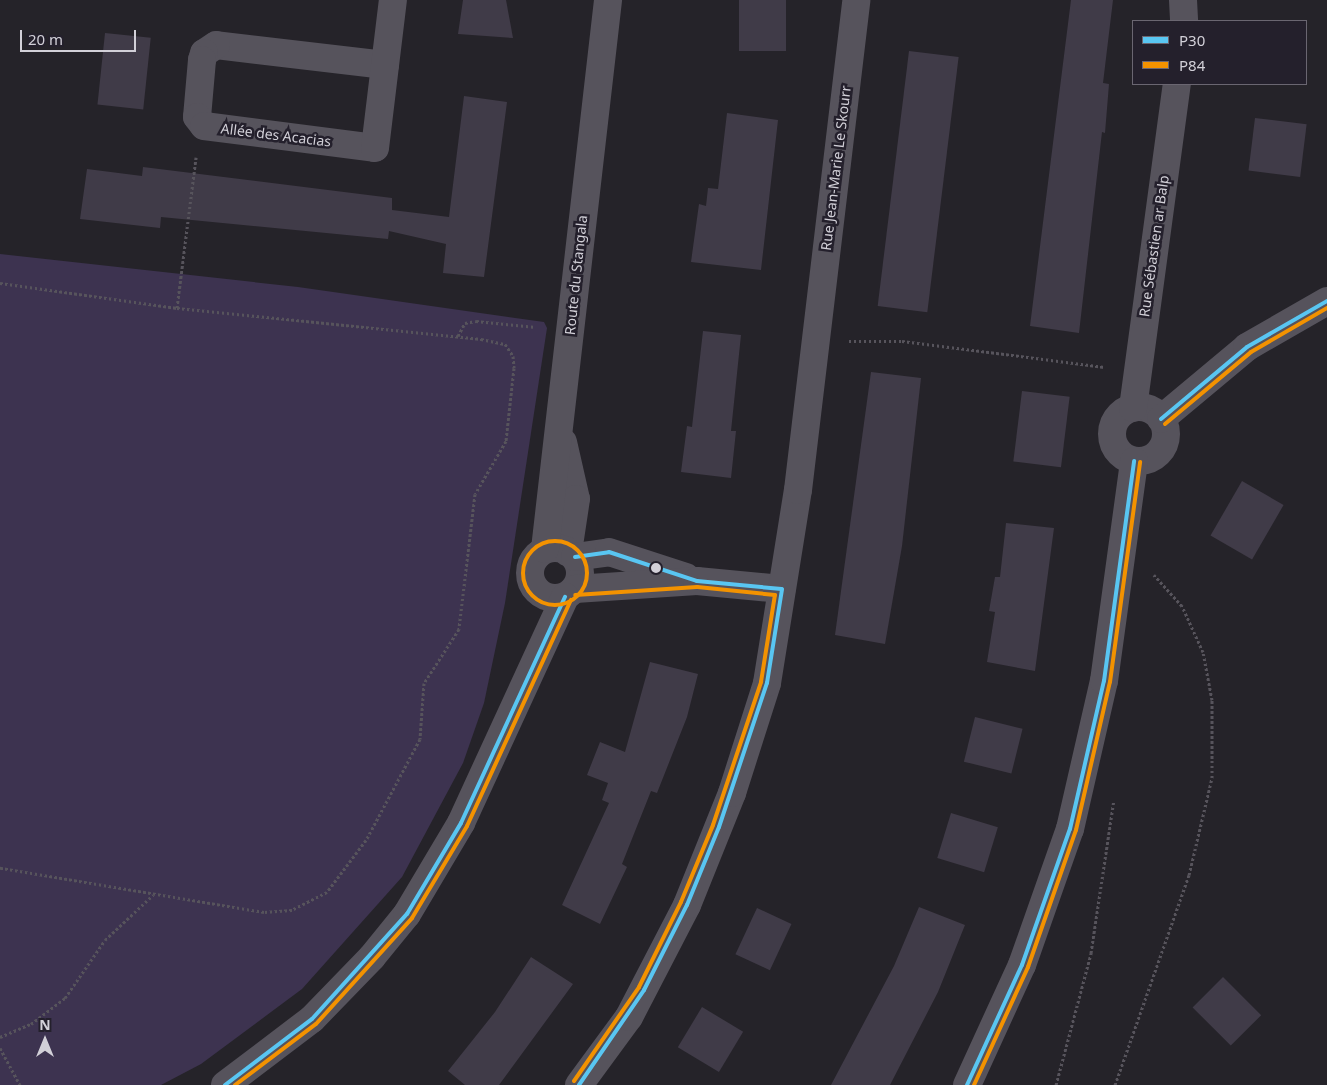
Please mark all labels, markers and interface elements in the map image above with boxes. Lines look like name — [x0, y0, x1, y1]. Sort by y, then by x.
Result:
scale bar — [22, 20, 139, 52]
legend — [1132, 20, 1307, 85]
text: 20 m — [28, 29, 63, 49]
text: P30 — [1179, 30, 1205, 50]
text: P84 — [1179, 55, 1205, 75]
street label: Rue Jean-Marie Le Skourr — [818, 85, 854, 251]
street label: Allée des Acacias — [220, 120, 332, 150]
street label: Rue Sébastien ar Balp — [1136, 174, 1172, 318]
street label: Route du Stangala — [561, 214, 591, 336]
unlabelled marker — [651, 563, 661, 573]
north arrow — [20, 1015, 70, 1065]
text: N — [39, 1015, 51, 1034]

